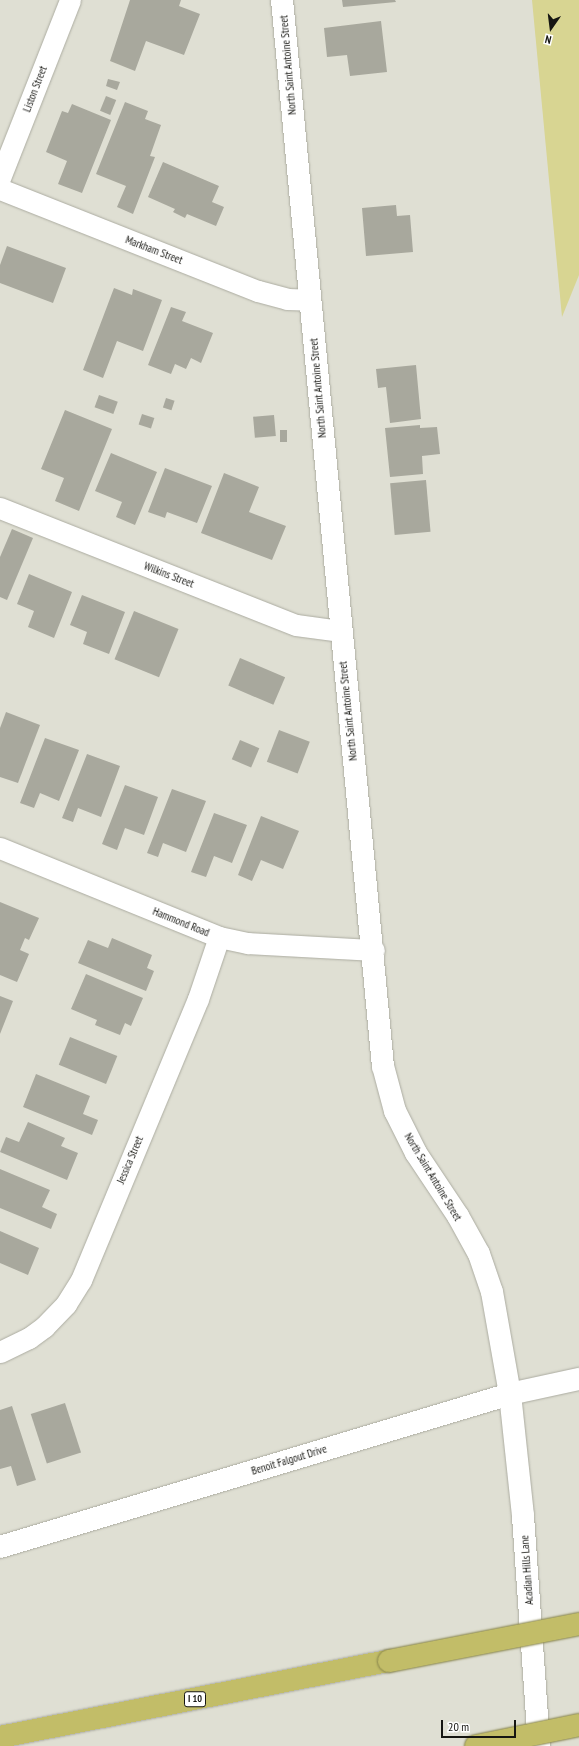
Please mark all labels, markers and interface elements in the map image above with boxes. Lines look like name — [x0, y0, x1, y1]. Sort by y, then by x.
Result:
north arrow — [531, 8, 571, 48]
street label: North Saint Antoine Street — [277, 14, 299, 116]
text: N — [544, 32, 553, 47]
street label: Liston Street — [20, 64, 50, 114]
street label: Markham Street — [124, 233, 184, 267]
street label: North Saint Antoine Street — [307, 337, 329, 439]
street label: Wilkins Street — [142, 559, 196, 591]
street label: North Saint Antoine Street — [336, 660, 360, 762]
street label: Hammond Road — [151, 905, 211, 939]
street label: North Saint Antoine Street — [401, 1131, 465, 1223]
street label: Jessica Street — [114, 1134, 146, 1186]
street label: Benoit Falgout Drive — [250, 1442, 328, 1478]
street label: Acadian Hills Lane — [518, 1535, 536, 1605]
road number: I 10 — [184, 1691, 206, 1707]
scale bar — [443, 1712, 518, 1738]
text: 20 m — [448, 1719, 469, 1734]

